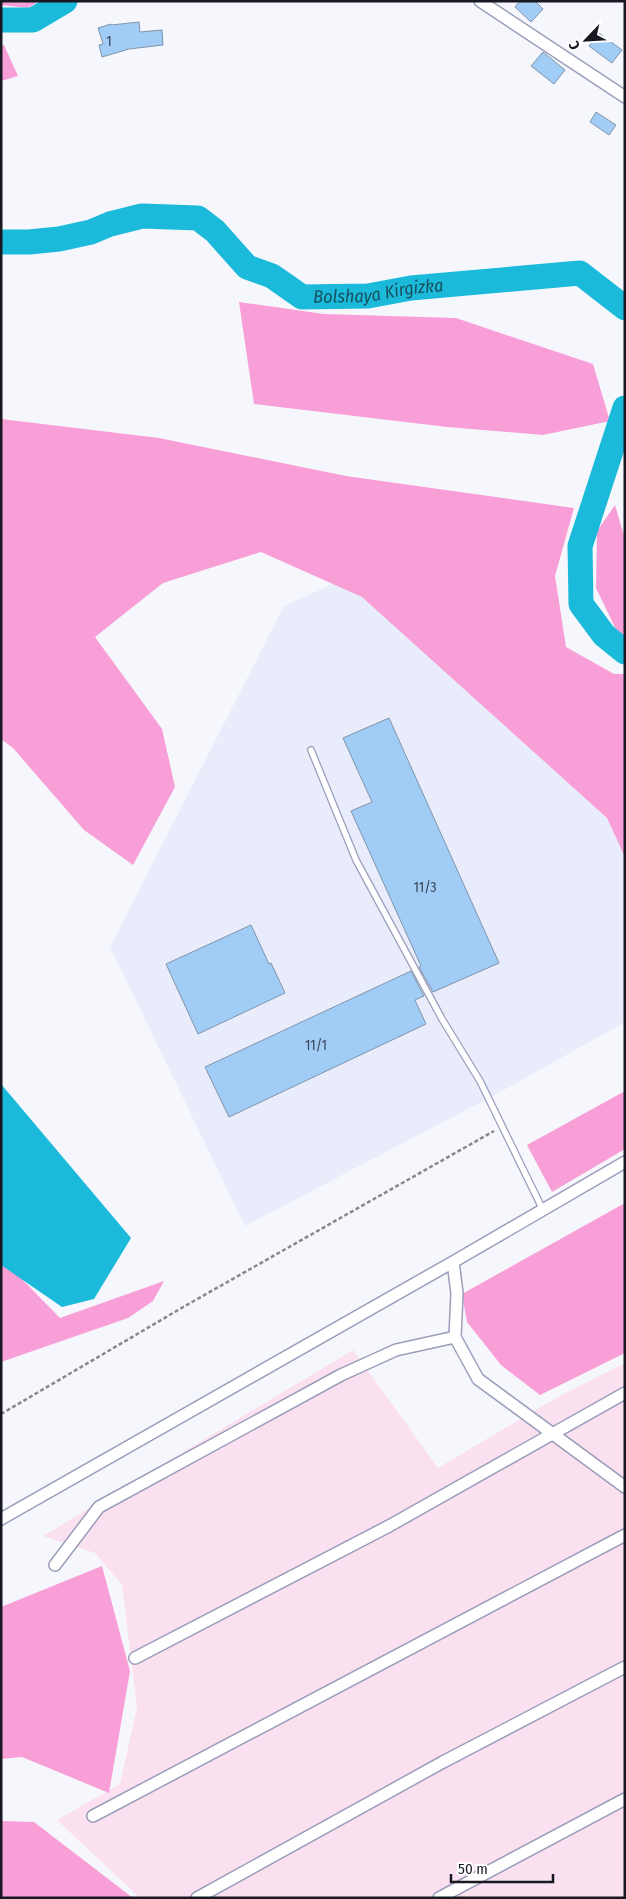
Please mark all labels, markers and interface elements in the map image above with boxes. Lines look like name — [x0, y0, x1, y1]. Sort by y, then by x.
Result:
north arrow — [561, 15, 611, 65]
house number: 1 — [106, 33, 112, 50]
text: С — [565, 38, 584, 52]
water label: Bolshaya Kirgizka — [313, 274, 444, 308]
house number: 11/3 — [413, 879, 437, 896]
house number: 11/1 — [305, 1037, 327, 1054]
scale bar — [451, 1852, 554, 1884]
text: 50 m — [458, 1860, 488, 1878]

